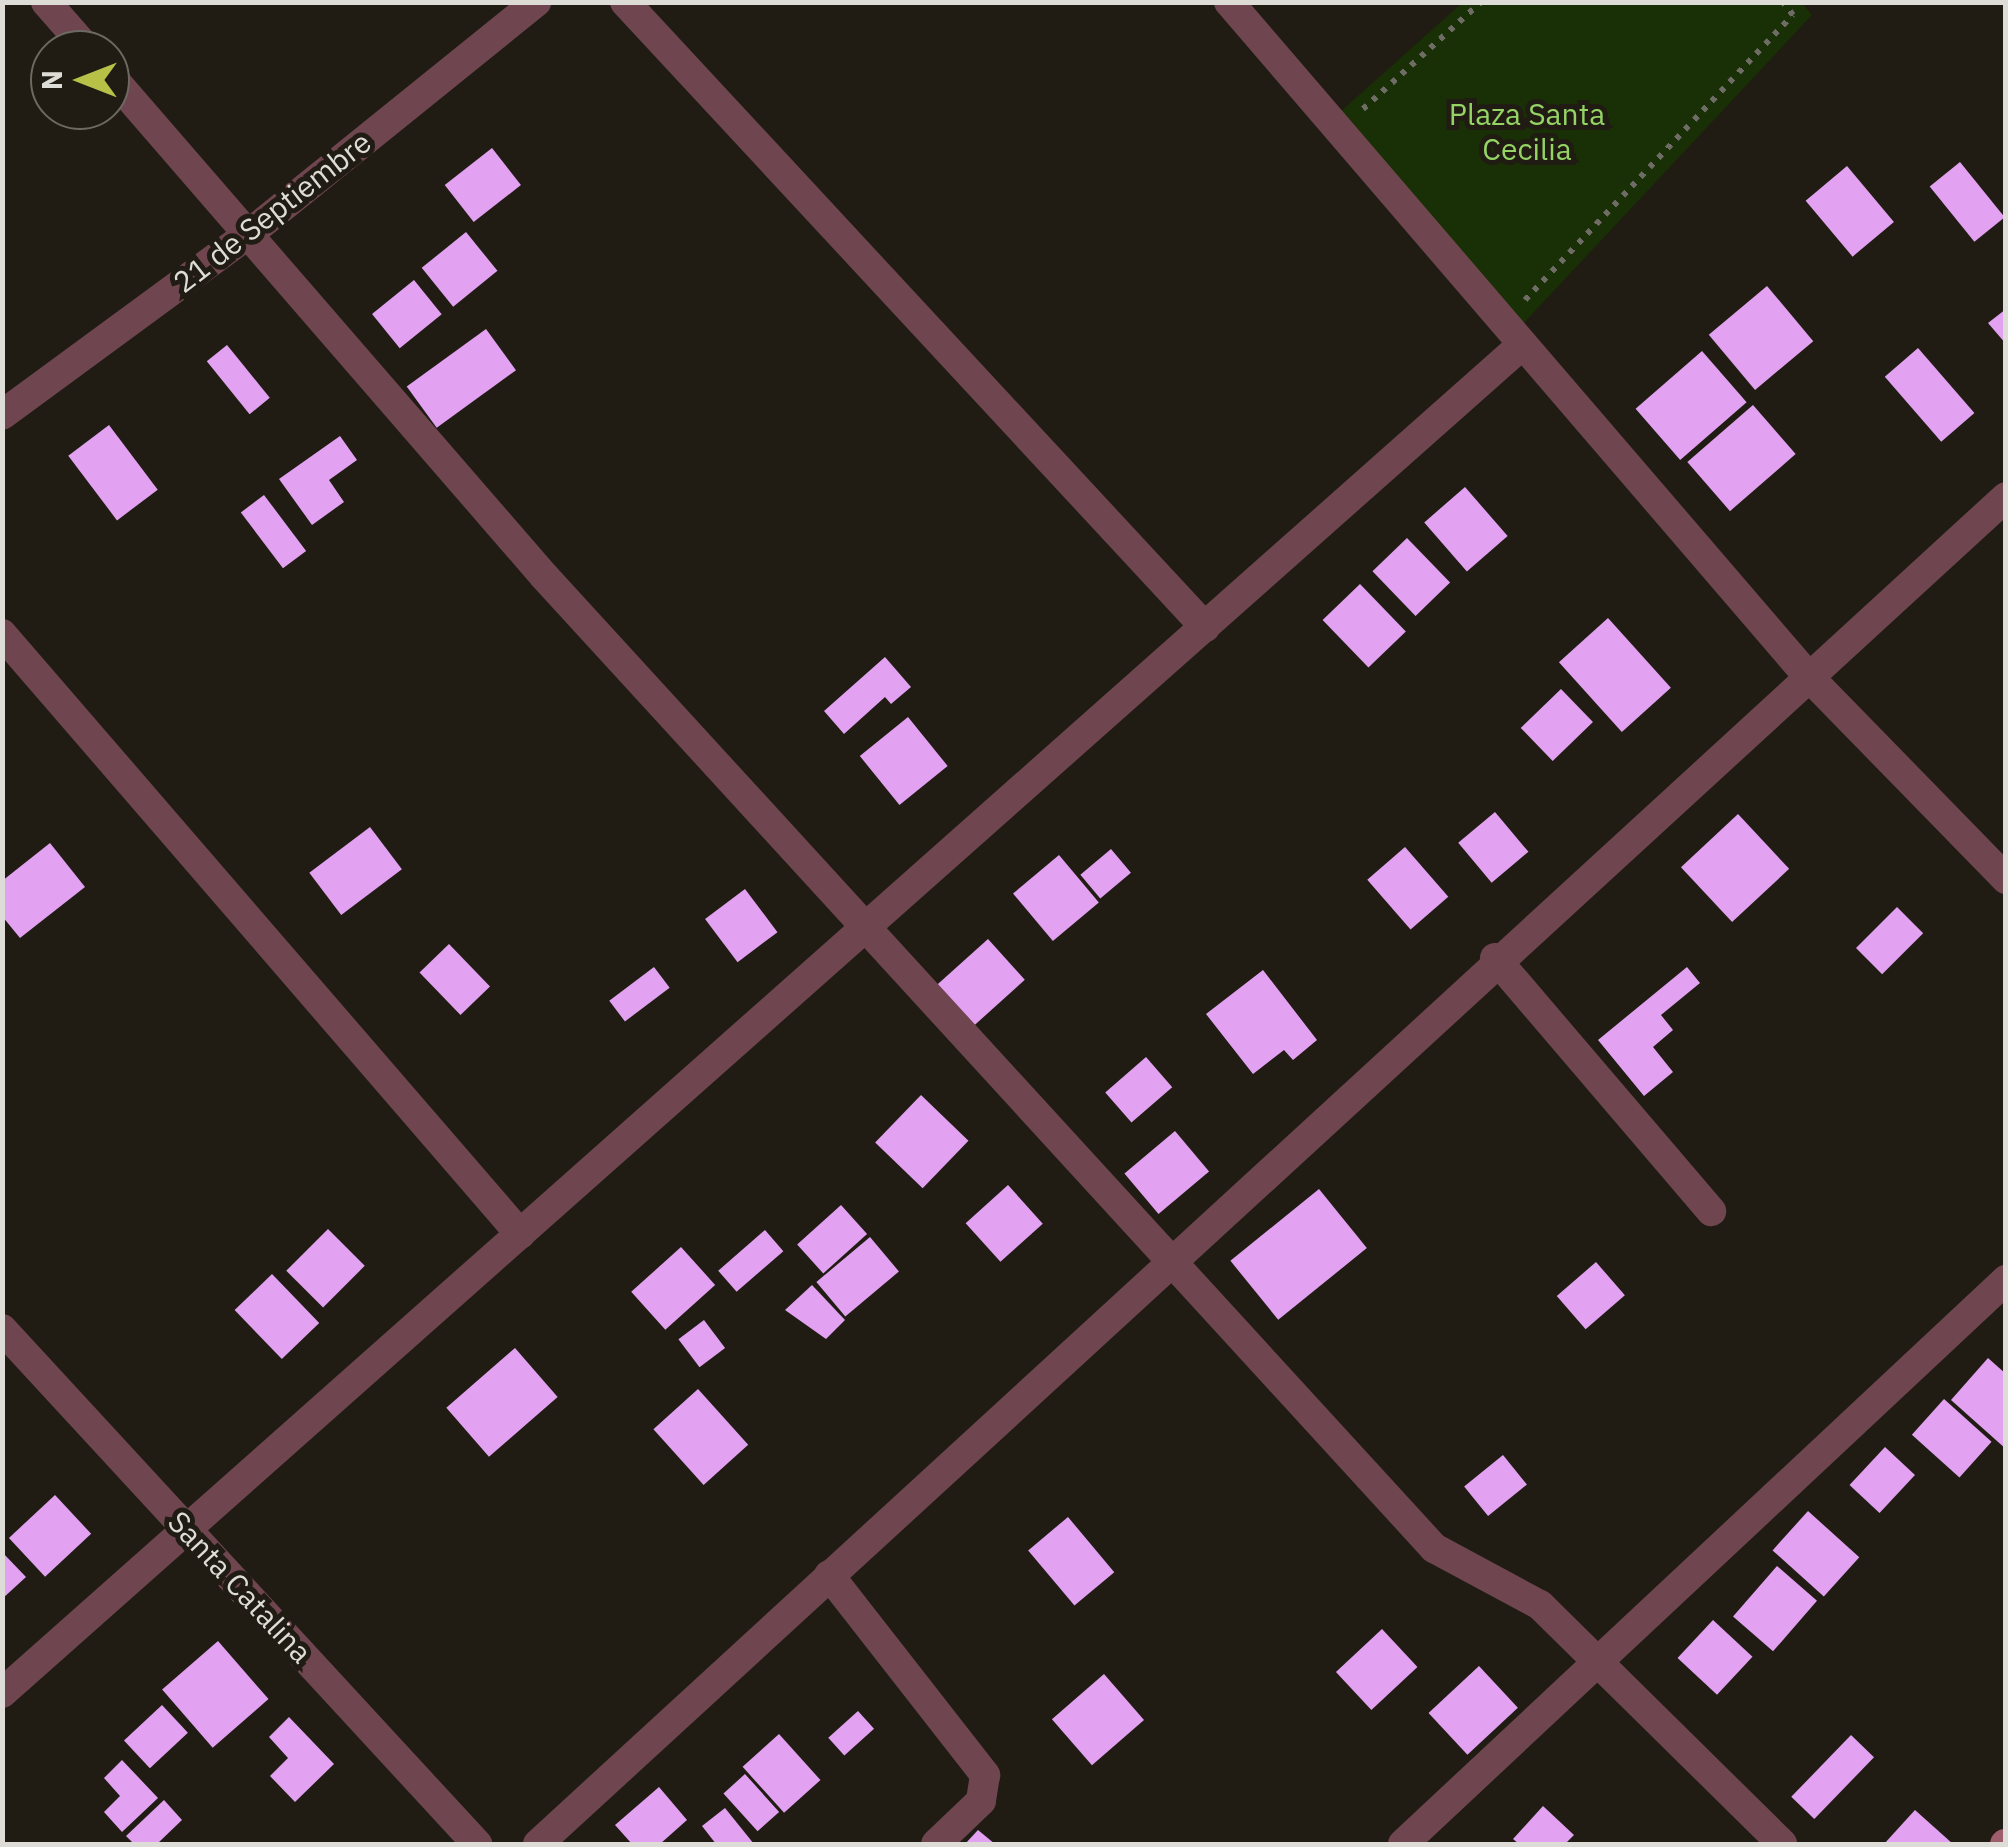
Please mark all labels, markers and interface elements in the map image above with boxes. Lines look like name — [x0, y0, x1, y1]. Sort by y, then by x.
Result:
north arrow — [30, 30, 130, 130]
text: N — [33, 70, 70, 90]
park label: Plaza Santa Cecilia — [1449, 96, 1605, 166]
street label: 21 de Septiembre — [166, 124, 378, 300]
street label: Santa Catalina — [161, 1504, 319, 1670]

